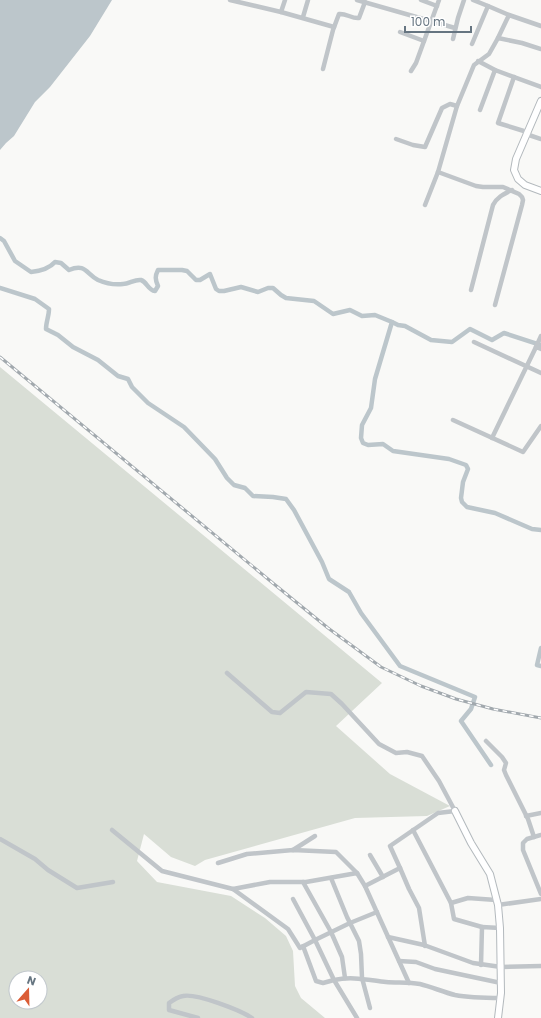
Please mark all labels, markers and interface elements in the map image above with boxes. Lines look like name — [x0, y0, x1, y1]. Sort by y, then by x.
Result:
scale bar — [405, 8, 471, 34]
text: 100 m — [411, 13, 445, 30]
north arrow — [8, 970, 48, 1010]
text: N — [25, 972, 38, 990]

